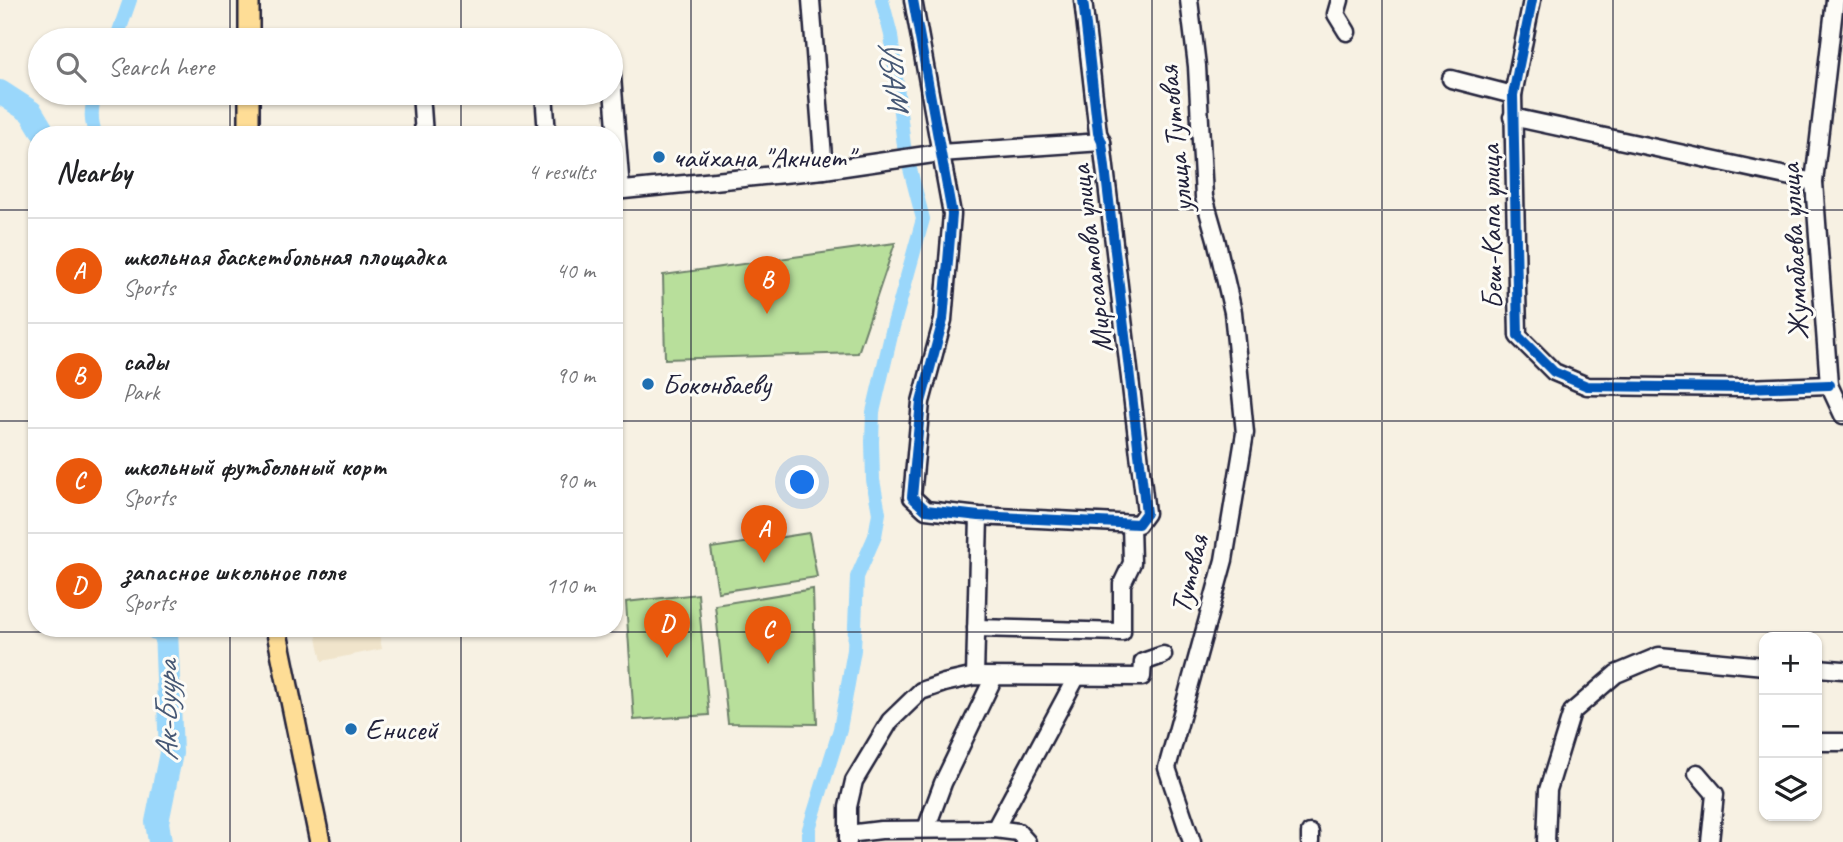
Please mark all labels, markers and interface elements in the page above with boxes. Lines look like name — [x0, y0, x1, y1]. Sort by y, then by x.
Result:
search box — [28, 28, 623, 105]
water label: УВАМ — [868, 35, 920, 118]
icon: search — [52, 48, 90, 86]
text: Search here — [108, 50, 214, 83]
street label: улица Тутовая — [1148, 63, 1202, 216]
place label: чайхана "Акниет" — [673, 138, 859, 176]
street label: Беш-Капа улица — [1471, 142, 1511, 310]
marker: чайхана "Акниет" — [651, 149, 667, 165]
text: Nearby — [56, 153, 132, 191]
text: 4 results — [528, 157, 595, 186]
street label: Мирсаатова улица — [1060, 161, 1121, 355]
street label: Жумабаева улица — [1770, 161, 1818, 341]
text: школьная баскетбольная площадка — [123, 240, 446, 273]
text: A — [73, 256, 85, 285]
text: 40 m — [556, 256, 595, 285]
pin: B — [744, 256, 790, 314]
text: Sports — [123, 273, 175, 302]
text: сады — [123, 345, 168, 378]
text: B — [73, 361, 85, 390]
text: 90 m — [556, 361, 595, 390]
place label: Боконбаеву — [662, 365, 772, 403]
marker: Боконбаеву — [640, 376, 656, 392]
text: Park — [123, 378, 159, 407]
text: школьный футбольный корт — [123, 450, 387, 483]
your location — [785, 465, 819, 499]
text: C — [74, 466, 84, 495]
text: 90 m — [556, 466, 595, 495]
text: Sports — [123, 483, 175, 512]
pin: A — [741, 505, 787, 563]
street label: Тутовая — [1161, 530, 1217, 617]
text: запасное школьное поле — [123, 555, 345, 588]
text: D — [72, 571, 86, 600]
text: 110 m — [546, 571, 595, 600]
text: Sports — [123, 588, 175, 617]
pin: D — [644, 600, 690, 658]
pin: C — [745, 606, 791, 664]
map controls — [1759, 632, 1822, 821]
button: + — [1759, 632, 1822, 695]
water label: Ак-Буура — [146, 657, 187, 761]
button: − — [1759, 695, 1822, 758]
place label: Енисей — [365, 710, 439, 748]
marker: Енисей — [343, 721, 359, 737]
button: layers — [1759, 758, 1822, 821]

